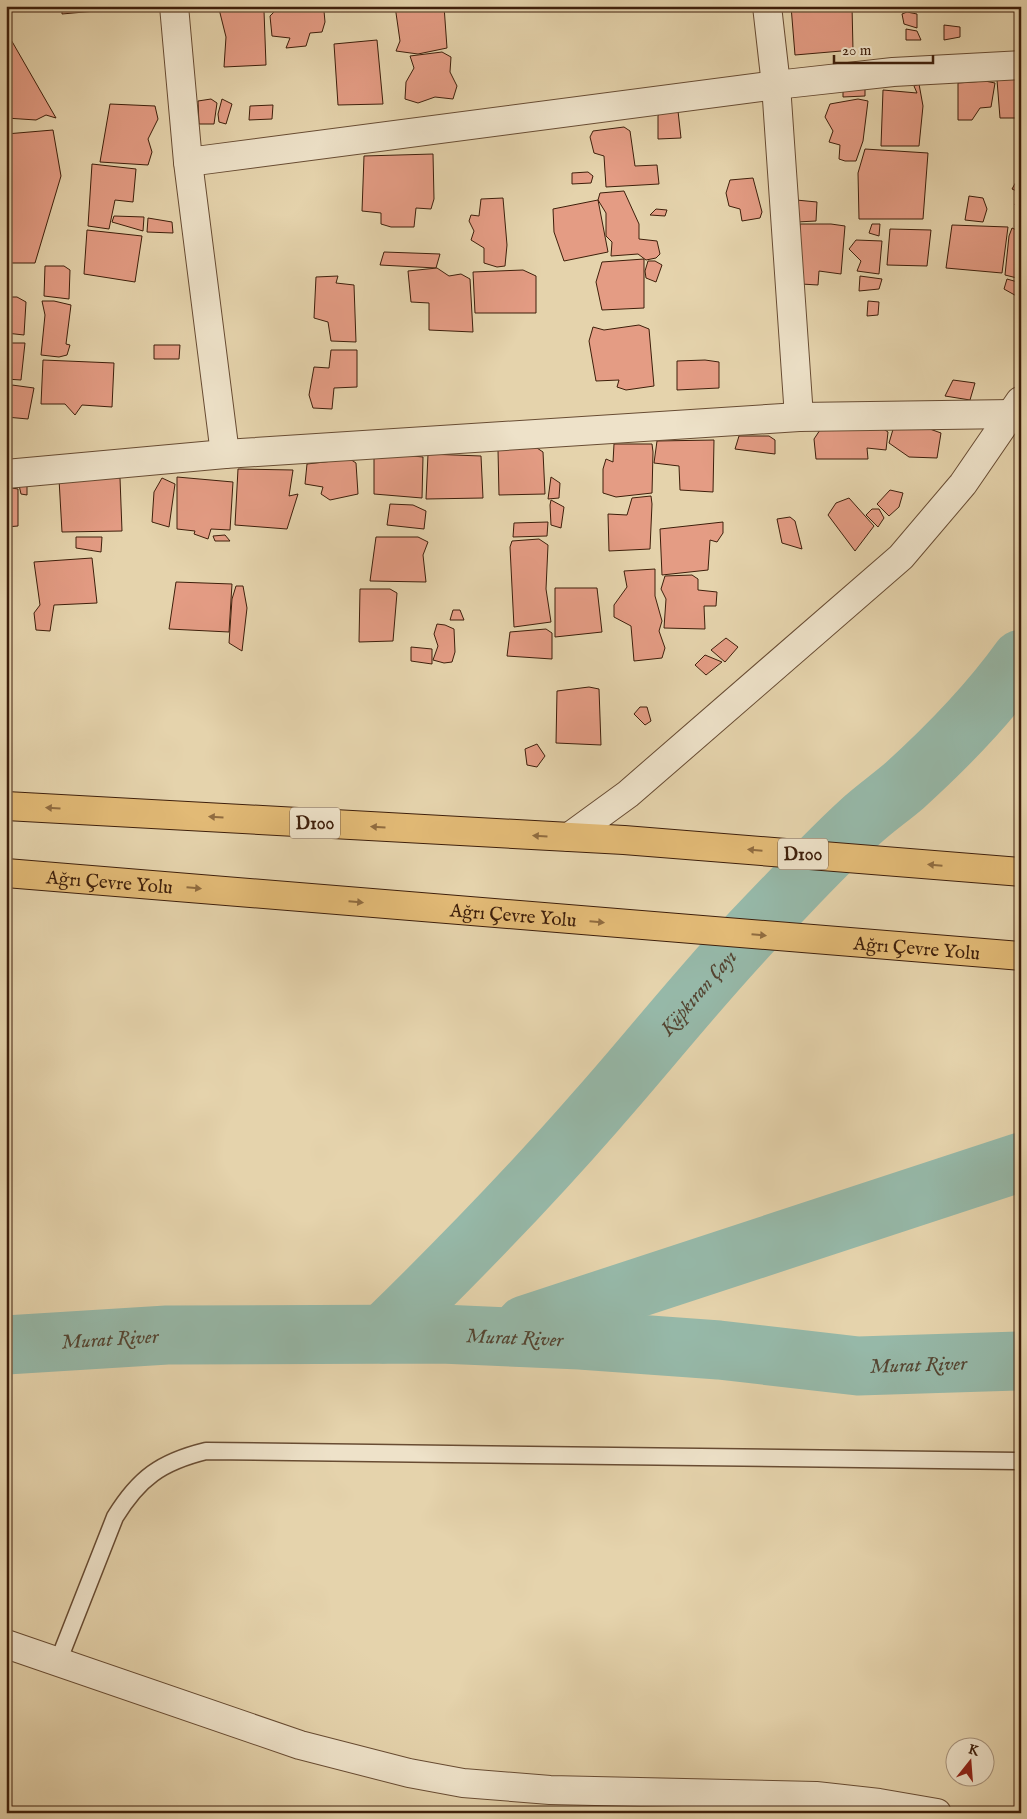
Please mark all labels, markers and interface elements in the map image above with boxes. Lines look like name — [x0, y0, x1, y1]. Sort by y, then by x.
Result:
scale bar — [834, 32, 933, 64]
text: 20 m — [842, 41, 872, 60]
one-way arrow — [45, 804, 61, 812]
road number: D100 — [290, 808, 340, 838]
one-way arrow — [207, 813, 223, 821]
one-way arrow — [370, 822, 386, 830]
one-way arrow — [532, 831, 548, 839]
road number: D100 — [778, 839, 828, 870]
one-way arrow — [747, 846, 763, 854]
one-way arrow — [926, 860, 942, 868]
street label: Ağrı Çevre Yolu — [44, 866, 174, 901]
one-way arrow — [187, 885, 203, 893]
one-way arrow — [349, 898, 365, 906]
street label: Ağrı Çevre Yolu — [448, 899, 578, 934]
one-way arrow — [590, 918, 606, 926]
one-way arrow — [752, 931, 768, 939]
street label: Ağrı Çevre Yolu — [852, 932, 981, 967]
water label: Küpkıran Çayı — [655, 945, 743, 1042]
water label: Murat River — [61, 1324, 160, 1356]
water label: Murat River — [465, 1324, 565, 1353]
water label: Murat River — [869, 1352, 968, 1380]
north arrow — [944, 1736, 994, 1786]
text: K — [966, 1740, 982, 1761]

